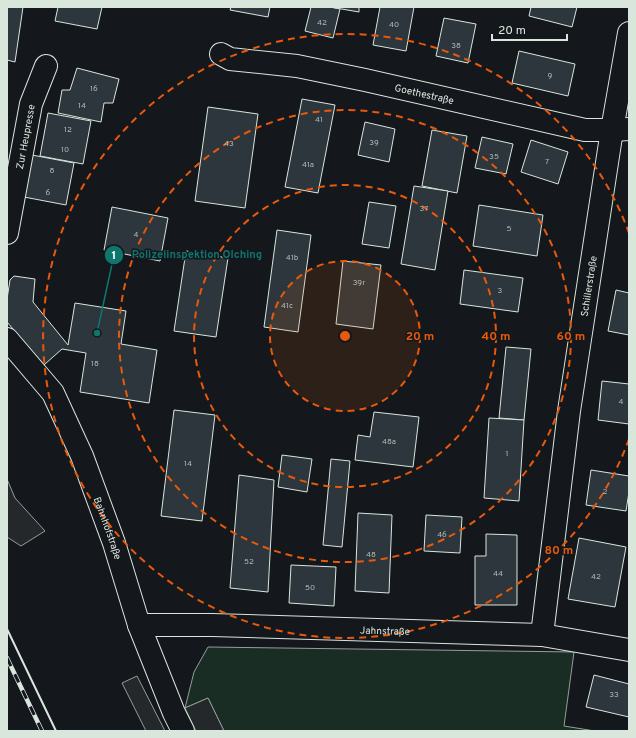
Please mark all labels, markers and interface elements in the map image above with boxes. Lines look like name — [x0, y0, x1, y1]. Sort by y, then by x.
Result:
scale bar — [492, 16, 567, 42]
house number: 42 — [317, 18, 327, 28]
house number: 40 — [389, 20, 399, 30]
text: 20 m — [498, 23, 526, 39]
house number: 38 — [451, 41, 461, 51]
house number: 9 — [548, 71, 553, 81]
street label: Goethestraße — [393, 82, 455, 108]
house number: 16 — [90, 84, 98, 94]
house number: 14 — [78, 101, 86, 111]
street label: Zur Heupresse — [14, 103, 39, 170]
house number: 41 — [315, 115, 323, 125]
house number: 12 — [64, 125, 72, 135]
house number: 39 — [369, 138, 379, 148]
house number: 43 — [224, 139, 234, 149]
house number: 10 — [61, 145, 69, 155]
house number: 35 — [489, 152, 499, 162]
house number: 7 — [545, 157, 549, 167]
house number: 41a — [302, 160, 314, 170]
house number: 8 — [50, 166, 55, 176]
house number: 6 — [46, 188, 51, 198]
house number: 37 — [420, 204, 428, 214]
house number: 5 — [507, 224, 512, 234]
house number: 4 — [134, 230, 139, 240]
callout: Polizeiinspektion Olching — [104, 243, 271, 266]
text: 1 — [112, 248, 116, 264]
text: Polizeiinspektion Olching — [132, 248, 262, 262]
house number: 41b — [286, 253, 299, 263]
street label: Schillerstraße — [579, 255, 601, 318]
house number: 39r — [353, 278, 365, 288]
house number: 3 — [498, 286, 503, 296]
house number: 41c — [281, 301, 293, 311]
centre of rings — [338, 329, 352, 343]
text: 20 m — [406, 329, 434, 345]
text: 40 m — [481, 329, 511, 345]
text: 60 m — [557, 329, 585, 345]
house number: 18 — [91, 359, 99, 369]
house number: 4 — [619, 397, 624, 407]
house number: 48a — [382, 437, 396, 447]
house number: 1 — [506, 449, 508, 459]
house number: 14 — [184, 459, 192, 469]
house number: 2 — [603, 487, 608, 497]
street label: Bahnhofstraße — [90, 495, 124, 561]
house number: 46 — [437, 530, 447, 540]
text: 80 m — [545, 543, 573, 559]
house number: 48 — [366, 550, 376, 560]
house number: 52 — [244, 557, 254, 567]
house number: 44 — [493, 569, 503, 579]
house number: 42 — [591, 572, 601, 582]
house number: 50 — [305, 583, 315, 593]
street label: Jahnstraße — [360, 624, 410, 639]
house number: 33 — [609, 690, 619, 700]

